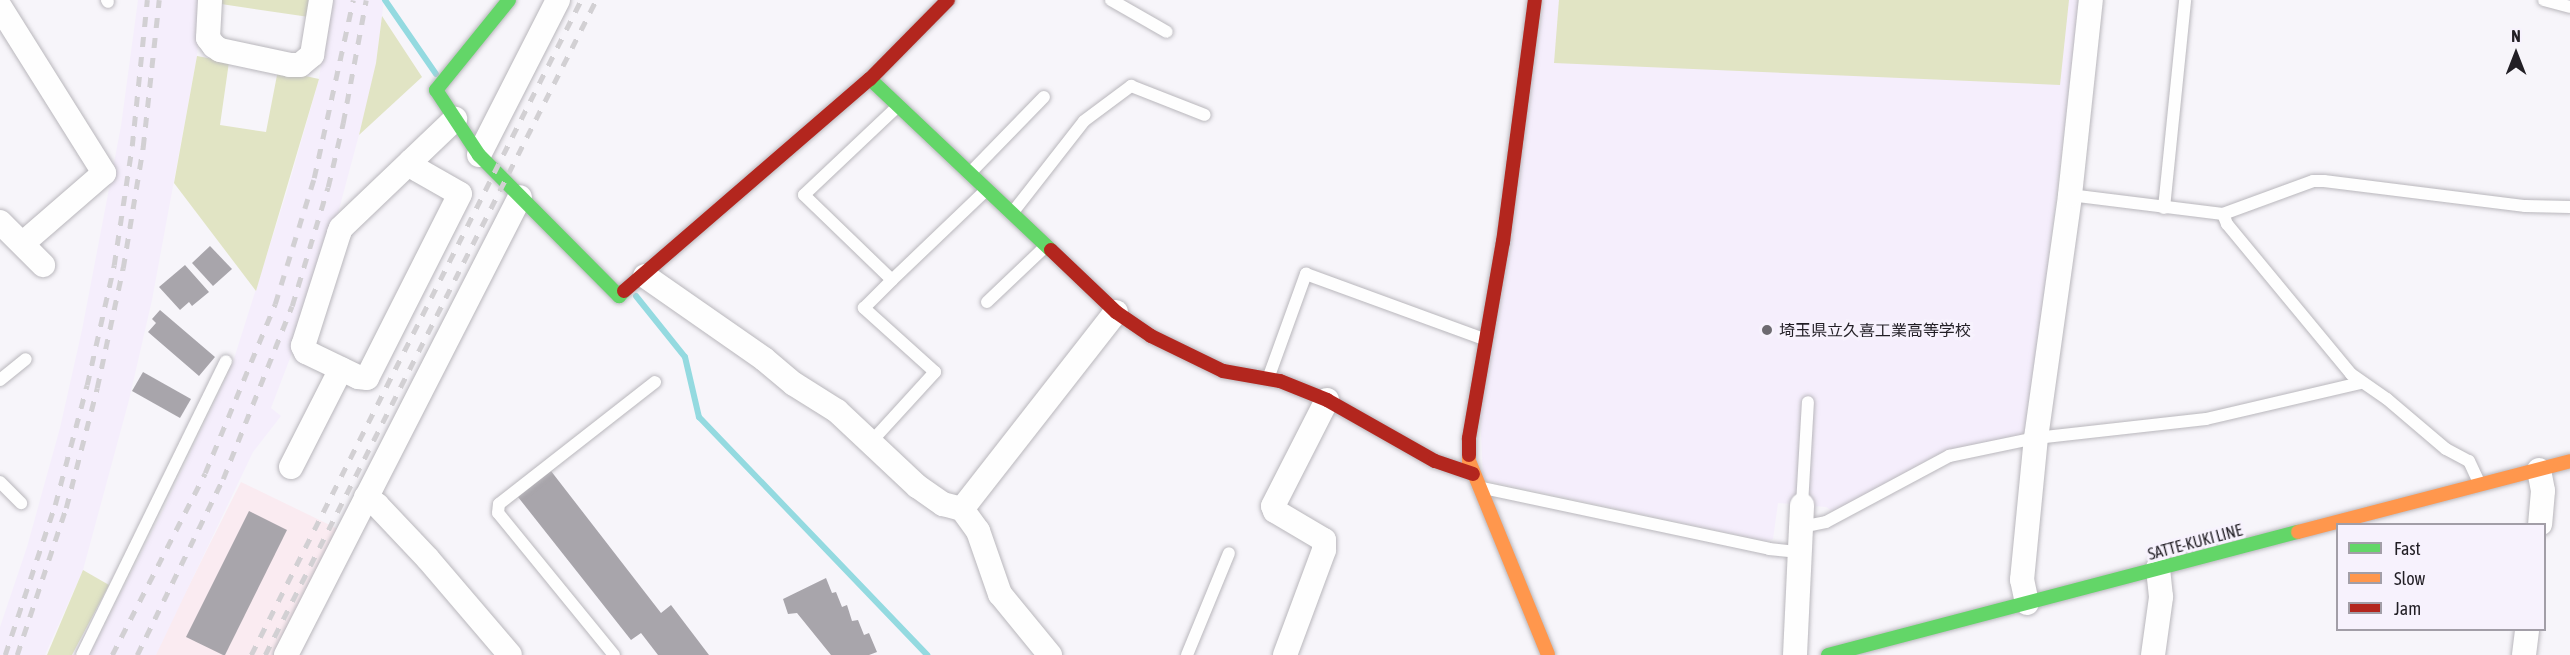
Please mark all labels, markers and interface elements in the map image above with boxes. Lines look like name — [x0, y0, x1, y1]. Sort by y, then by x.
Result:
north arrow — [2486, 24, 2546, 84]
text: N — [2511, 27, 2521, 45]
place label: 埼玉県立久喜工業高等学校 — [1779, 320, 1971, 340]
marker: 埼玉県立久喜工業高等学校 — [1760, 323, 1774, 337]
street label: SATTE-KUKI LINE — [2146, 520, 2244, 564]
legend — [2336, 523, 2546, 631]
text: Fast — [2394, 538, 2421, 559]
text: Slow — [2394, 568, 2425, 589]
text: Jam — [2394, 598, 2421, 619]

